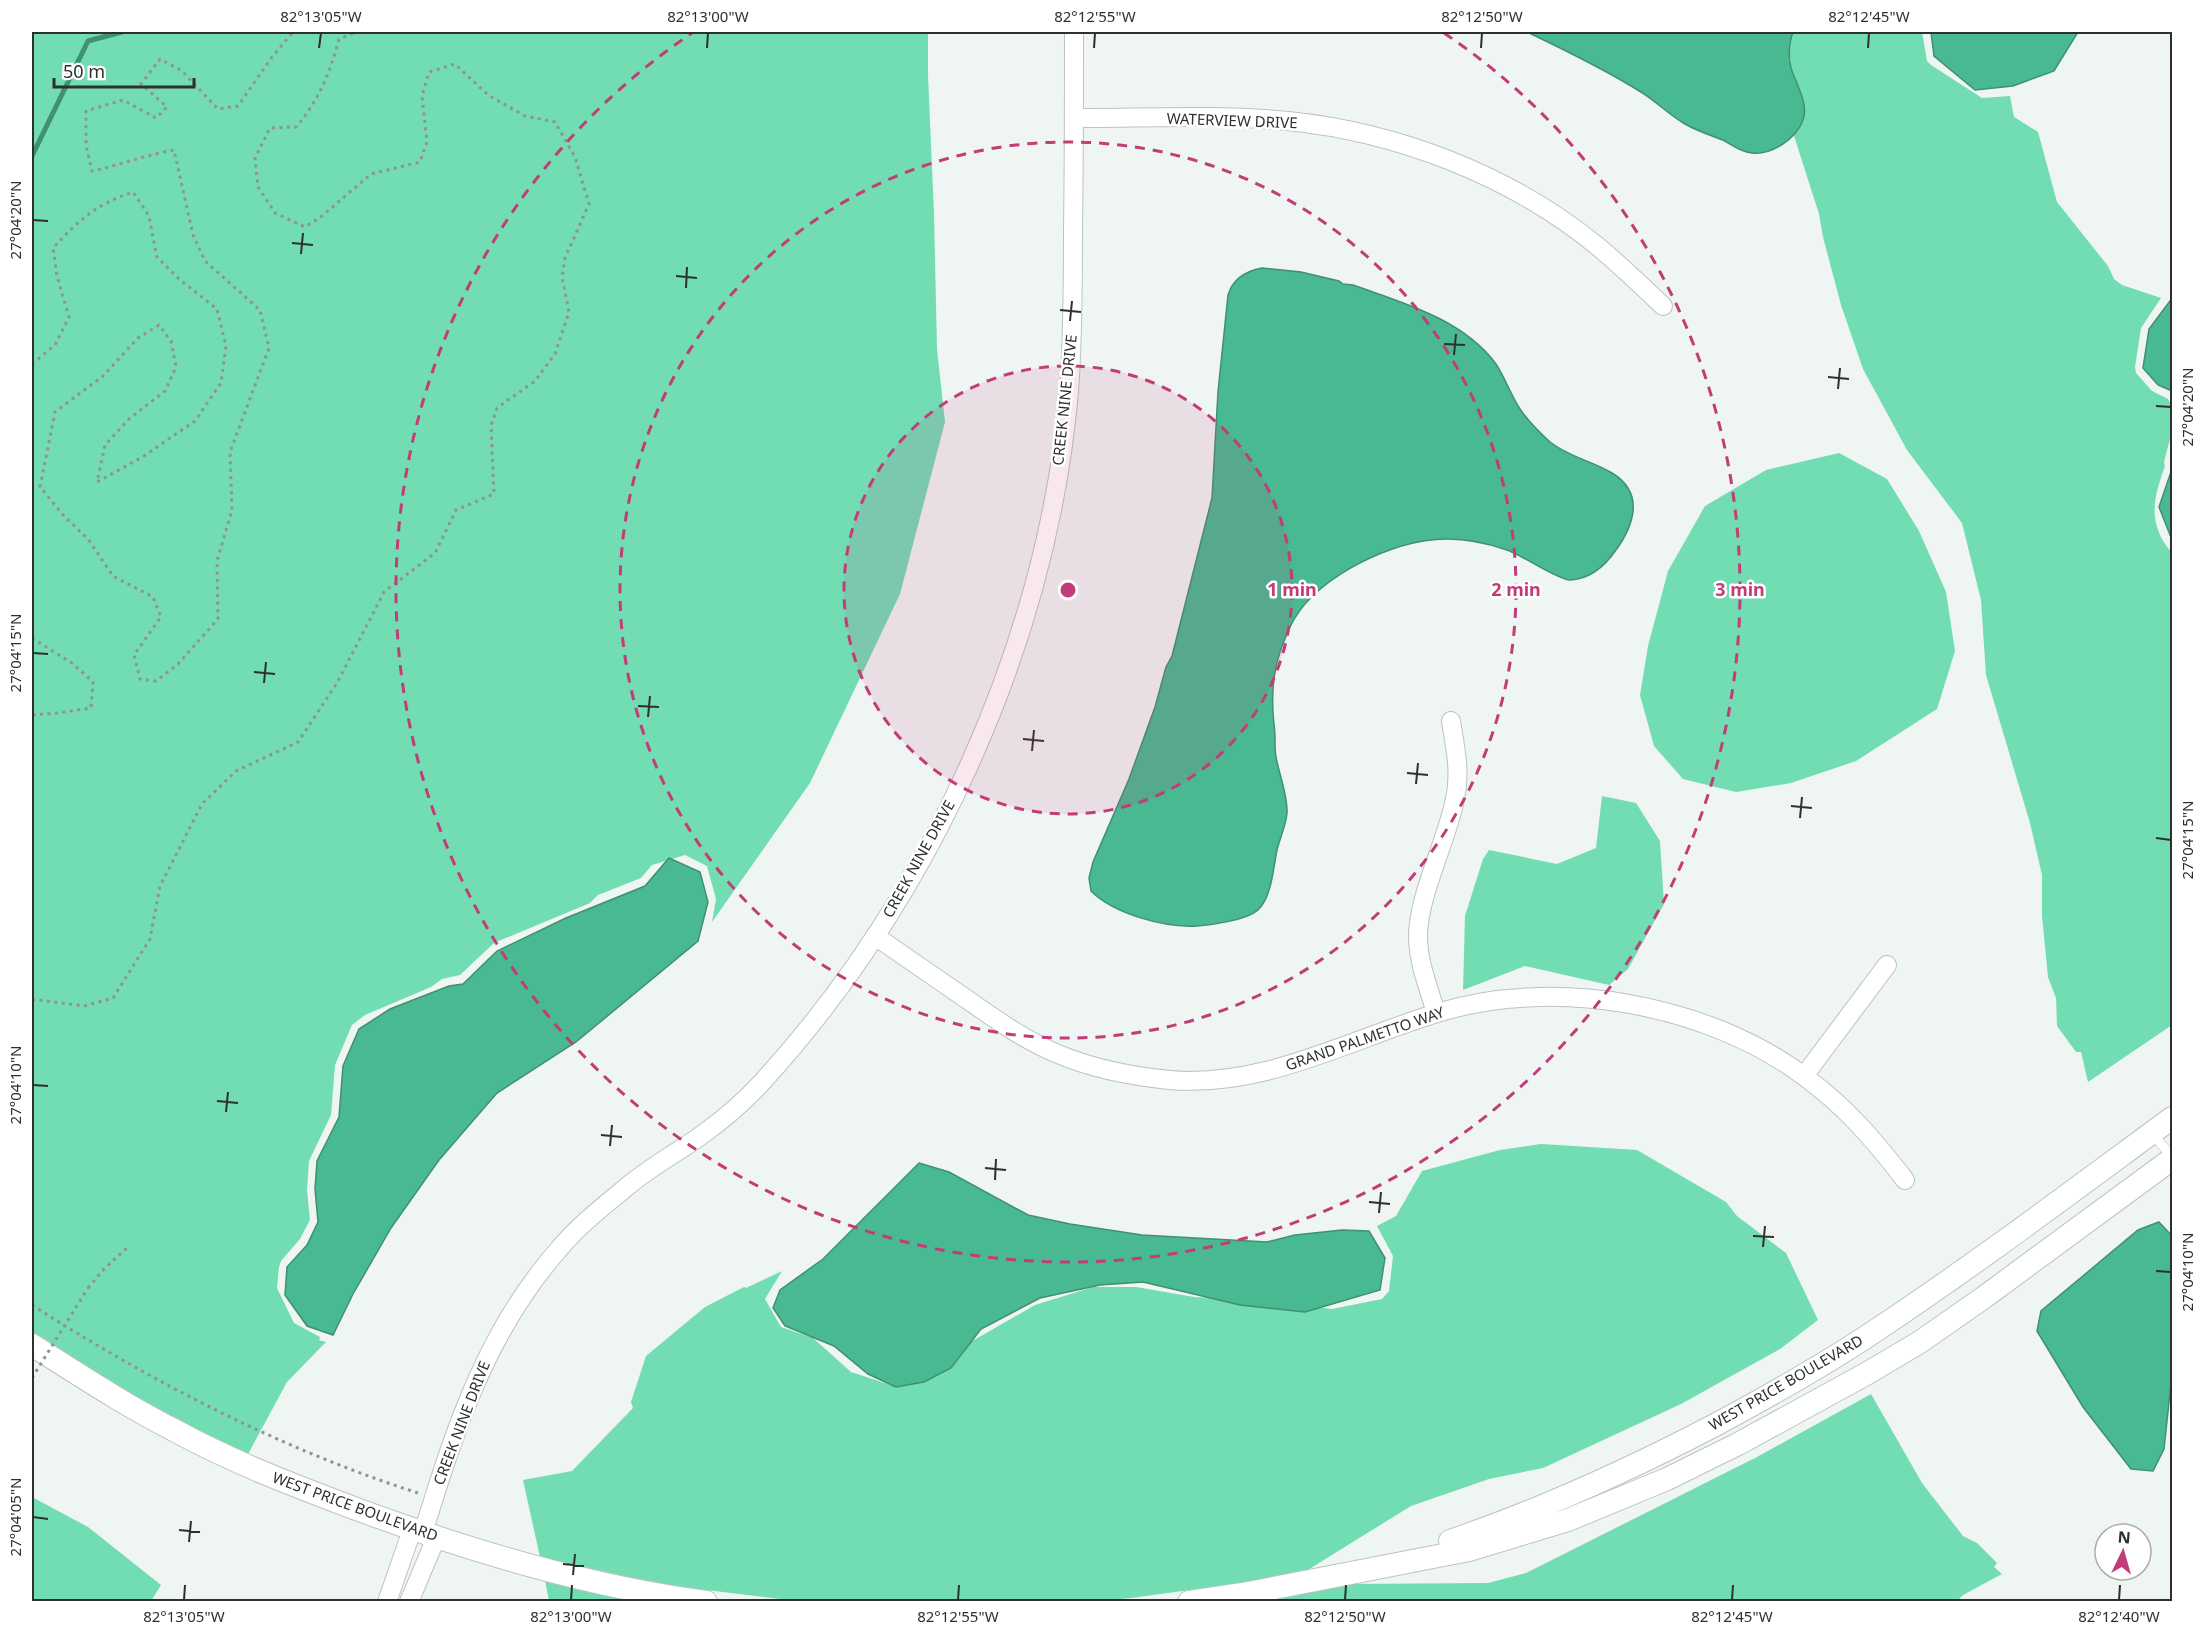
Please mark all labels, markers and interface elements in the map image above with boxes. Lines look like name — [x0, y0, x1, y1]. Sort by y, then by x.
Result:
text: 82°13'05"W — [280, 6, 362, 26]
text: 82°13'00"W — [667, 6, 749, 26]
text: 82°12'55"W — [1054, 6, 1136, 26]
text: 82°12'50"W — [1441, 6, 1523, 26]
text: 82°12'45"W — [1828, 6, 1910, 26]
scale bar — [54, 51, 194, 89]
text: 50 m — [63, 59, 105, 83]
street label: WATERVIEW DRIVE — [1166, 108, 1298, 132]
text: 27°04'20"N — [5, 181, 25, 259]
street label: CREEK NINE DRIVE — [1047, 333, 1081, 466]
text: 27°04'20"N — [2177, 368, 2197, 446]
text: 1 min — [1267, 577, 1317, 601]
text: 2 min — [1491, 577, 1541, 601]
text: 3 min — [1715, 577, 1765, 601]
centre of rings — [1058, 580, 1078, 600]
text: 27°04'15"N — [5, 614, 25, 692]
street label: CREEK NINE DRIVE — [877, 796, 959, 921]
text: 27°04'15"N — [2177, 801, 2197, 879]
street label: GRAND PALMETTO WAY — [1283, 1001, 1447, 1075]
text: 27°04'10"N — [5, 1046, 25, 1124]
text: 27°04'10"N — [2177, 1233, 2197, 1311]
street label: WEST PRICE BOULEVARD — [1705, 1330, 1866, 1435]
street label: CREEK NINE DRIVE — [428, 1358, 494, 1488]
street label: WEST PRICE BOULEVARD — [270, 1467, 441, 1545]
text: 27°04'05"N — [5, 1478, 25, 1556]
north arrow — [2093, 1522, 2153, 1582]
text: N — [2117, 1526, 2132, 1549]
text: 82°13'05"W — [143, 1606, 225, 1626]
text: 82°13'00"W — [530, 1606, 612, 1626]
text: 82°12'55"W — [917, 1606, 999, 1626]
text: 82°12'50"W — [1304, 1606, 1386, 1626]
text: 82°12'45"W — [1691, 1606, 1773, 1626]
text: 82°12'40"W — [2078, 1606, 2160, 1626]

